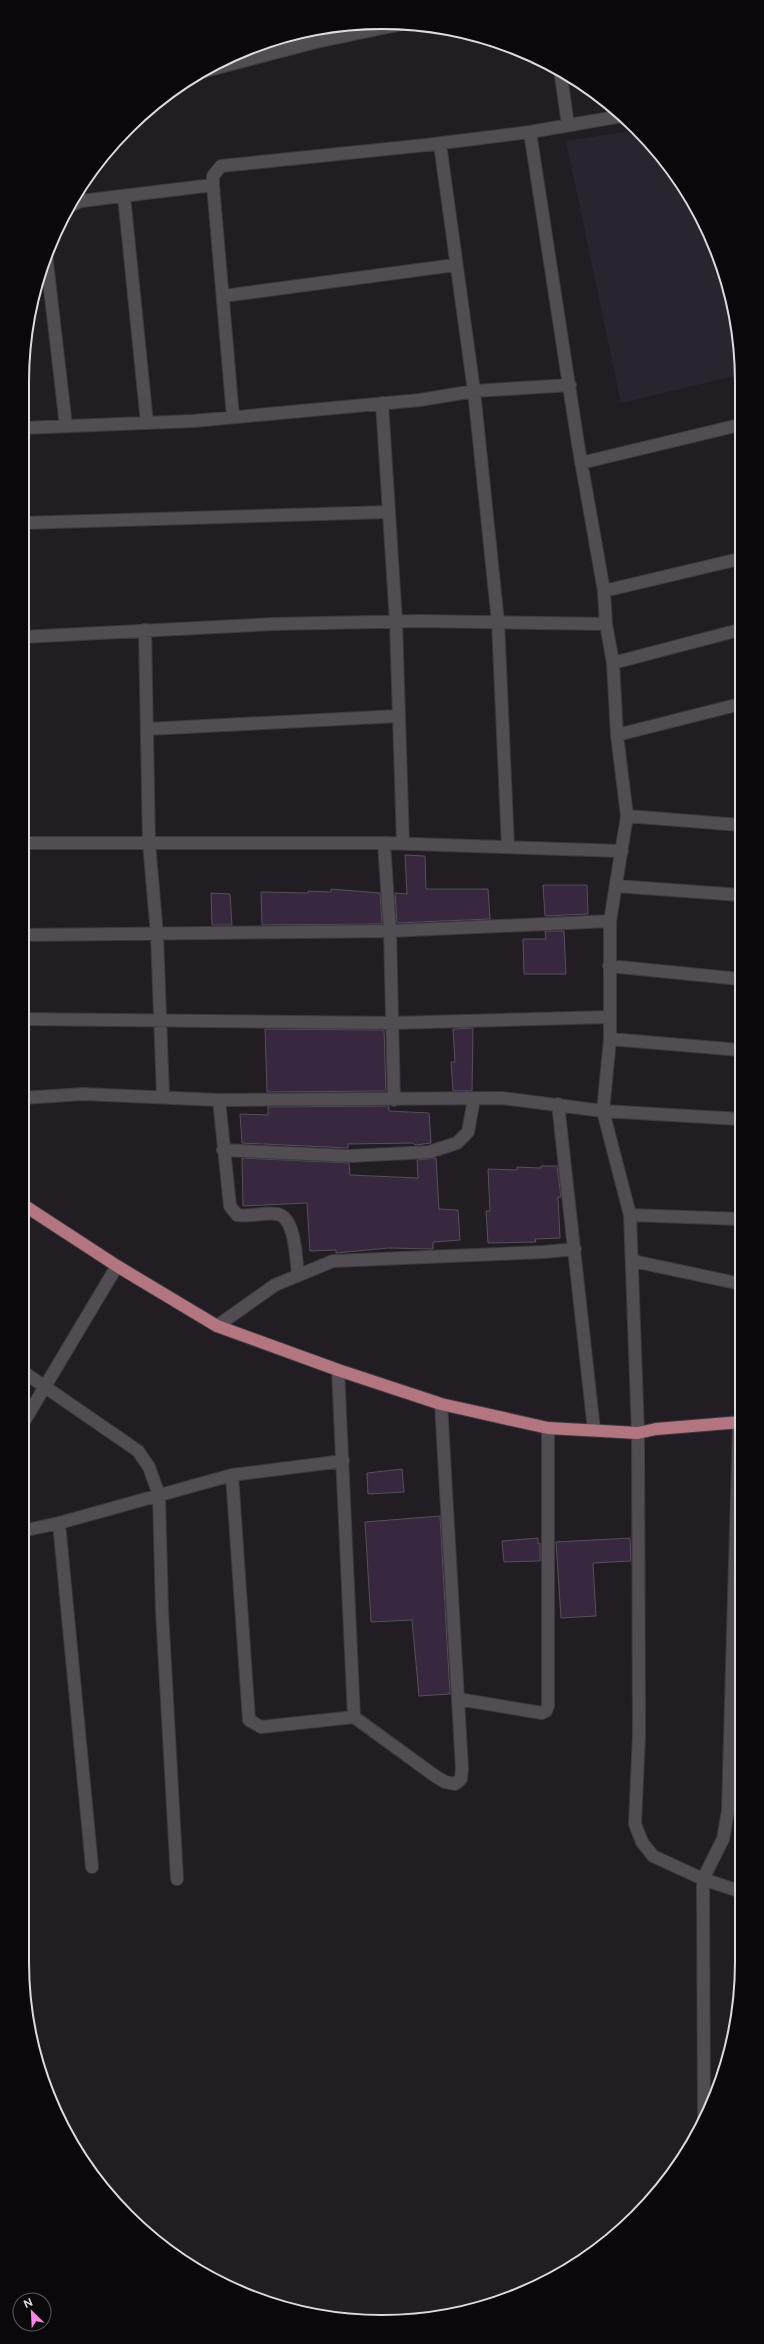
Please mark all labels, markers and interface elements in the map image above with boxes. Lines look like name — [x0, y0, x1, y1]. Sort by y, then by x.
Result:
north arrow — [12, 2292, 52, 2332]
text: N — [22, 2296, 35, 2311]

